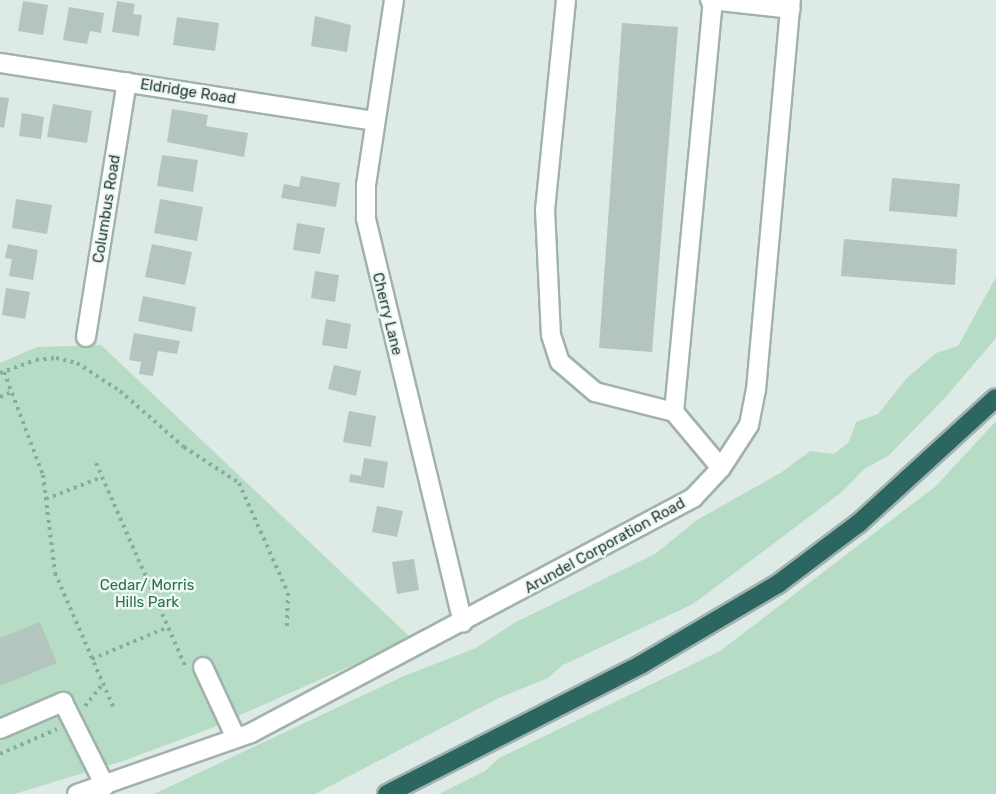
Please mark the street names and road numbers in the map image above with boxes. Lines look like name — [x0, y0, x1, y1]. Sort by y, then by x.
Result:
street label: Eldridge Road — [139, 76, 237, 108]
street label: Columbus Road — [90, 154, 124, 264]
street label: Cherry Lane — [368, 271, 406, 357]
street label: Arundel Corporation Road — [522, 494, 688, 598]

